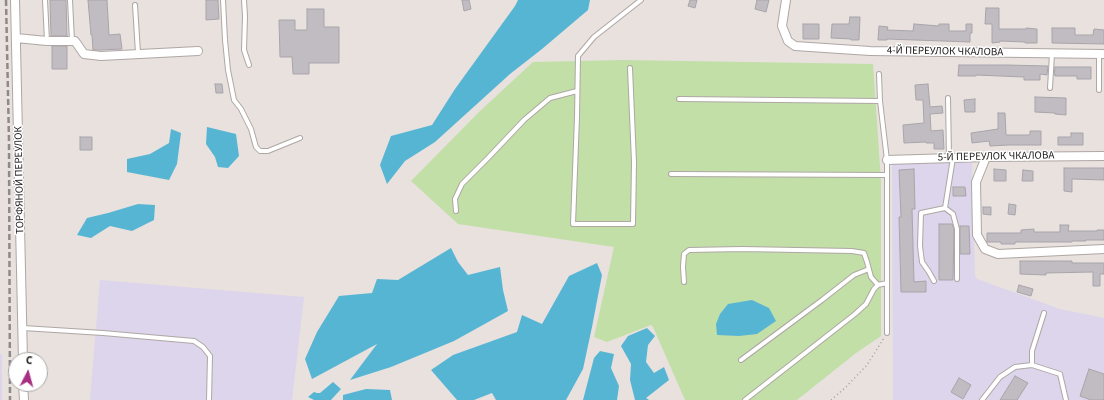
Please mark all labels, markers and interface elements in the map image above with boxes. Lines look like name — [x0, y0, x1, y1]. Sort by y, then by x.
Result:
street label: 4-Й ПЕРЕУЛОК ЧКАЛОВА — [887, 44, 1003, 60]
street label: ТОРФЯНОЙ ПЕРЕУЛОК — [12, 126, 28, 234]
street label: 5-Й ПЕРЕУЛОК ЧКАЛОВА — [938, 149, 1054, 165]
north arrow — [8, 352, 48, 392]
text: С — [25, 353, 33, 368]

